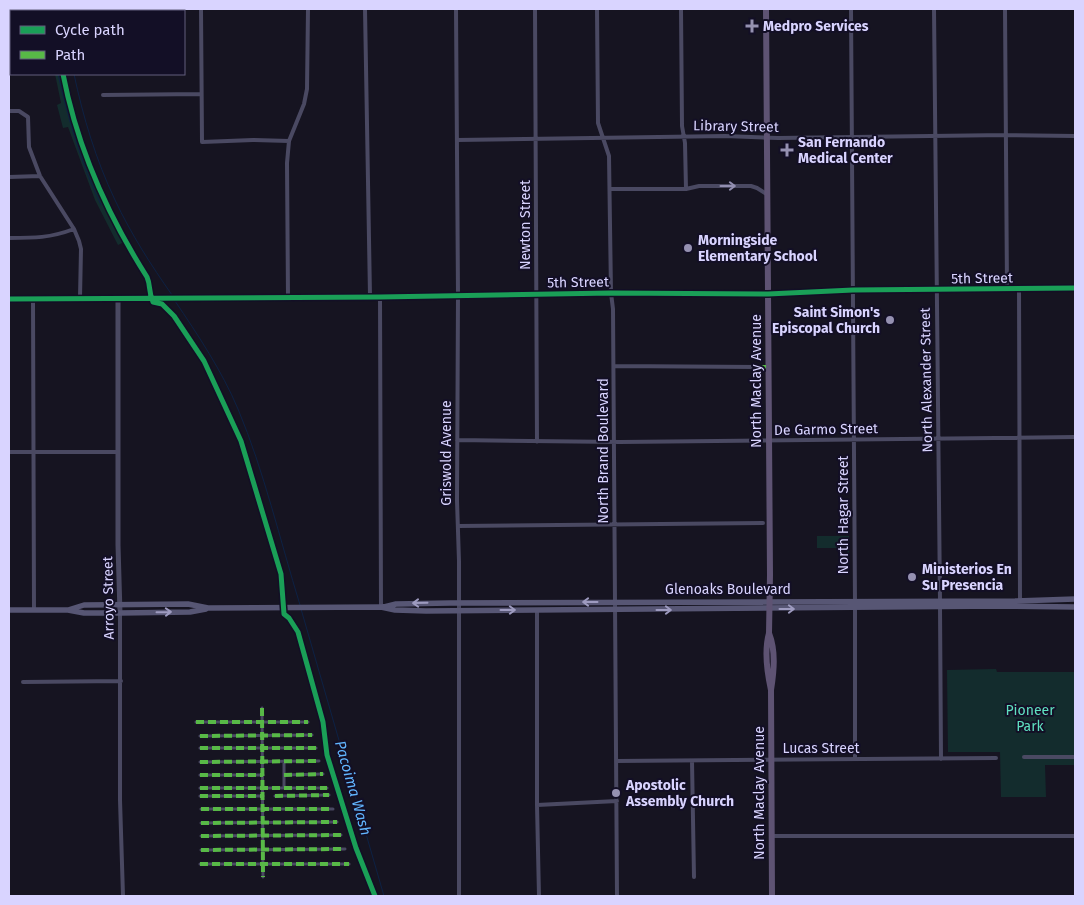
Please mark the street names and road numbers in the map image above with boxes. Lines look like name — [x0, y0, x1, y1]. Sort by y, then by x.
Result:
street label: Library Street — [693, 117, 780, 136]
street label: Newton Street — [517, 179, 534, 270]
street label: 5th Street — [951, 269, 1014, 288]
street label: 5th Street — [547, 273, 610, 292]
street label: North Alexander Street — [917, 306, 936, 453]
street label: North Maclay Avenue — [748, 314, 765, 448]
street label: North Brand Boulevard — [595, 378, 612, 524]
street label: Griswold Avenue — [438, 400, 455, 506]
street label: De Garmo Street — [774, 420, 879, 439]
street label: North Hagar Street — [835, 455, 852, 574]
street label: Arroyo Street — [99, 555, 118, 640]
street label: Glenoaks Boulevard — [665, 581, 791, 598]
street label: North Maclay Avenue — [751, 726, 768, 860]
street label: Lucas Street — [782, 740, 861, 757]

